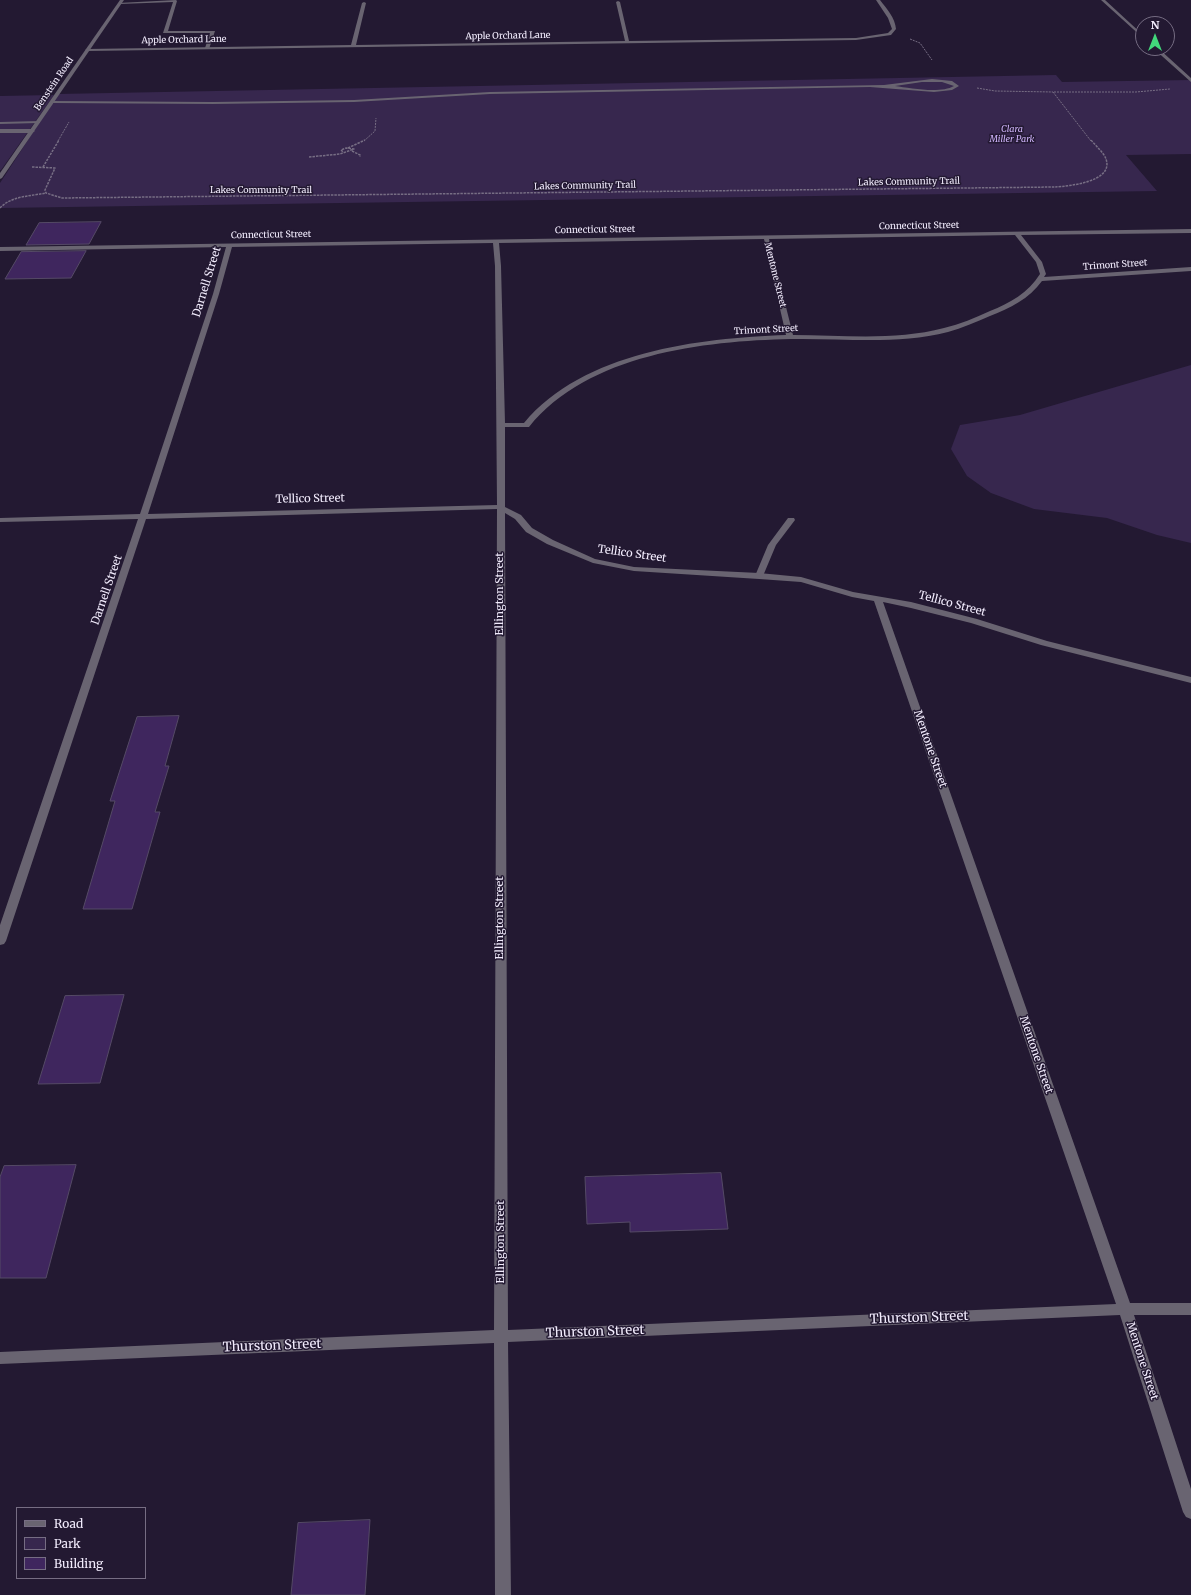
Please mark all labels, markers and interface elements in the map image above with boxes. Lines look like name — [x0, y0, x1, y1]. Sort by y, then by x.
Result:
north arrow — [1135, 16, 1175, 56]
text: N — [1151, 18, 1159, 32]
street label: Apple Orchard Lane — [465, 30, 551, 42]
street label: Apple Orchard Lane — [141, 34, 227, 46]
street label: Benstein Road — [32, 55, 76, 113]
park label: Clara Miller Park — [989, 124, 1035, 145]
street label: Lakes Community Trail — [858, 176, 960, 188]
street label: Lakes Community Trail — [534, 180, 636, 192]
street label: Lakes Community Trail — [210, 185, 312, 195]
street label: Connecticut Street — [879, 220, 959, 232]
street label: Connecticut Street — [555, 224, 635, 236]
street label: Connecticut Street — [231, 229, 311, 241]
street label: Mentone Street — [762, 241, 788, 309]
street label: Darnell Street — [190, 245, 224, 319]
street label: Trimont Street — [1082, 257, 1148, 273]
street label: Trimont Street — [733, 323, 799, 337]
street label: Tellico Street — [275, 492, 345, 506]
street label: Tellico Street — [597, 543, 667, 565]
street label: Ellington Street — [493, 552, 507, 636]
street label: Darnell Street — [89, 553, 125, 627]
street label: Tellico Street — [917, 589, 987, 619]
street label: Mentone Street — [911, 708, 949, 790]
street label: Ellington Street — [493, 876, 507, 960]
street label: Mentone Street — [1017, 1014, 1055, 1096]
street label: Ellington Street — [494, 1200, 508, 1284]
street label: Thurston Street — [869, 1308, 969, 1328]
street label: Mentone Street — [1123, 1320, 1161, 1402]
street label: Thurston Street — [545, 1322, 645, 1342]
street label: Thurston Street — [222, 1336, 322, 1356]
legend — [16, 1507, 146, 1579]
text: Road — [54, 1516, 83, 1531]
text: Park — [54, 1536, 81, 1551]
text: Building — [54, 1556, 103, 1571]

